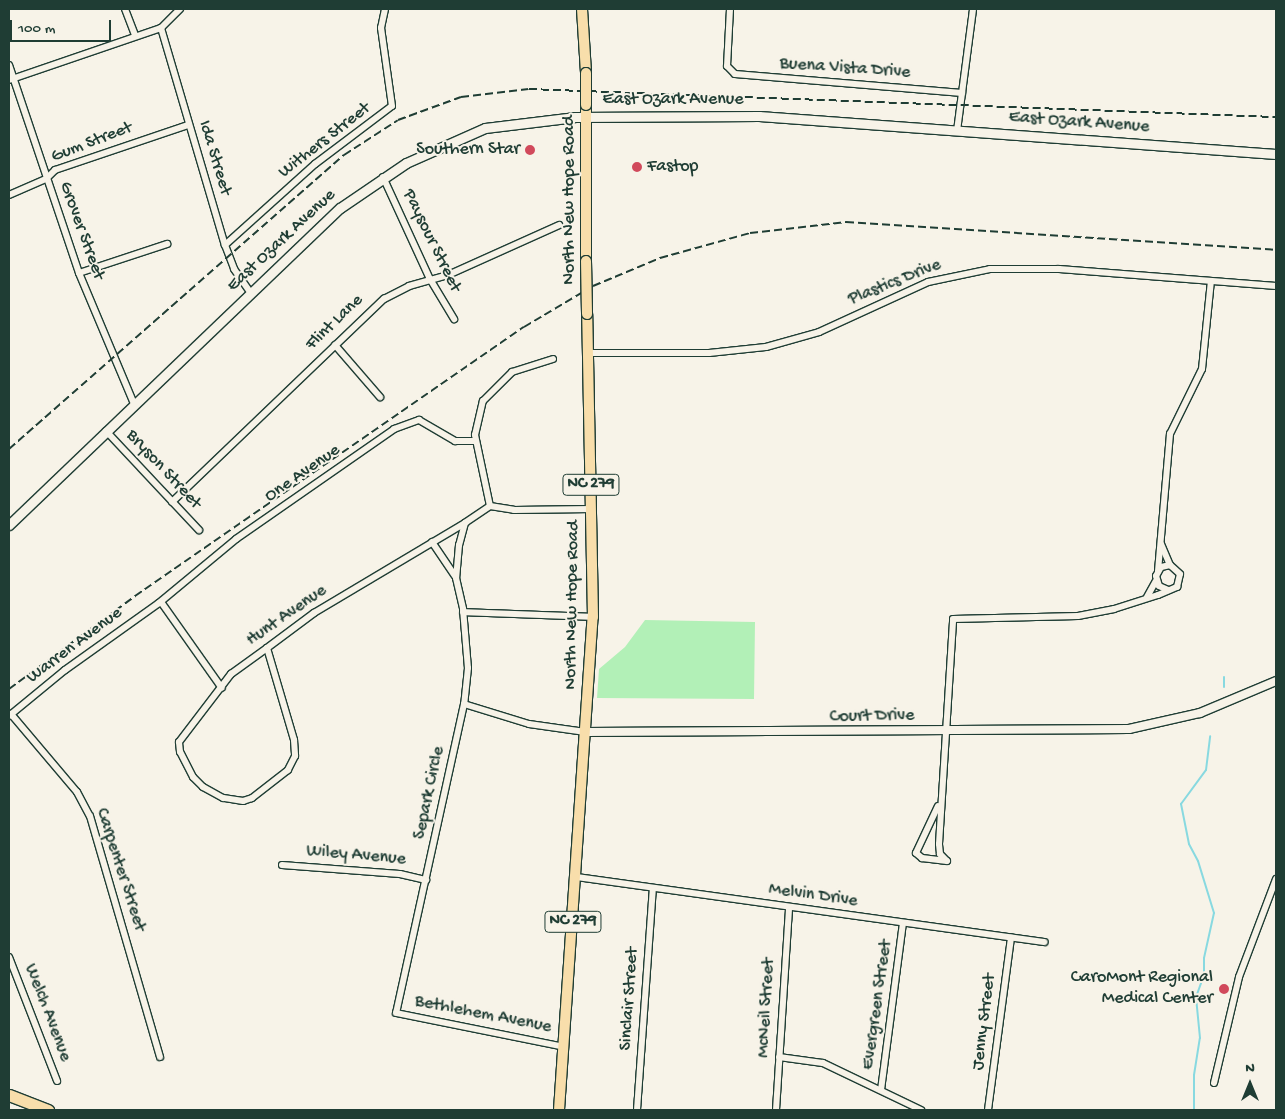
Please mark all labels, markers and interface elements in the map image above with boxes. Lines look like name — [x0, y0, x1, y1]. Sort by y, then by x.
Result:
scale bar — [12, 10, 114, 42]
text: 100 m — [18, 20, 55, 38]
street label: Buena Vista Drive — [779, 54, 911, 84]
street label: East Ozark Avenue — [602, 89, 744, 111]
street label: Withers Street — [275, 98, 375, 184]
street label: East Ozark Avenue — [1008, 107, 1150, 139]
street label: North New Hope Road — [559, 115, 581, 285]
street label: Gum Street — [49, 118, 135, 168]
street label: Ida Street — [192, 118, 236, 198]
place label: Southern Star — [416, 139, 520, 161]
marker: Southern Star — [524, 144, 536, 156]
place label: Fastop — [647, 156, 698, 178]
marker: Fastop — [631, 161, 643, 173]
street label: Grover Street — [53, 179, 109, 283]
street label: East Ozark Avenue — [223, 185, 341, 297]
street label: Paysour Street — [397, 186, 465, 296]
street label: Plastics Drive — [846, 255, 944, 311]
street label: Flint Lane — [302, 290, 368, 356]
street label: Bryson Street — [121, 426, 205, 514]
street label: One Avenue — [261, 440, 345, 508]
road number: NC 279 — [562, 472, 620, 498]
street label: North New Hope Road — [561, 520, 585, 690]
street label: Hunt Avenue — [243, 580, 331, 652]
street label: Warren Avenue — [23, 603, 127, 689]
street label: Court Drive — [829, 705, 915, 729]
street label: Separk Circle — [410, 745, 450, 841]
street label: Carpenter Street — [90, 806, 150, 934]
street label: Wiley Avenue — [305, 841, 407, 871]
street label: Melvin Drive — [767, 879, 859, 913]
road number: NC 279 — [544, 909, 602, 936]
street label: Evergreen Street — [858, 939, 898, 1071]
street label: Sinclair Street — [616, 947, 644, 1051]
street label: McNeil Street — [754, 958, 780, 1058]
street label: Welch Avenue — [19, 961, 75, 1065]
place label: CaroMont Regional Medical Center — [1071, 968, 1213, 1011]
street label: Jenny Street — [968, 973, 1002, 1071]
marker: CaroMont Regional Medical Center — [1217, 982, 1231, 996]
street label: Bethlehem Avenue — [413, 991, 553, 1039]
north arrow — [1225, 1059, 1275, 1109]
text: N — [1245, 1060, 1255, 1077]

